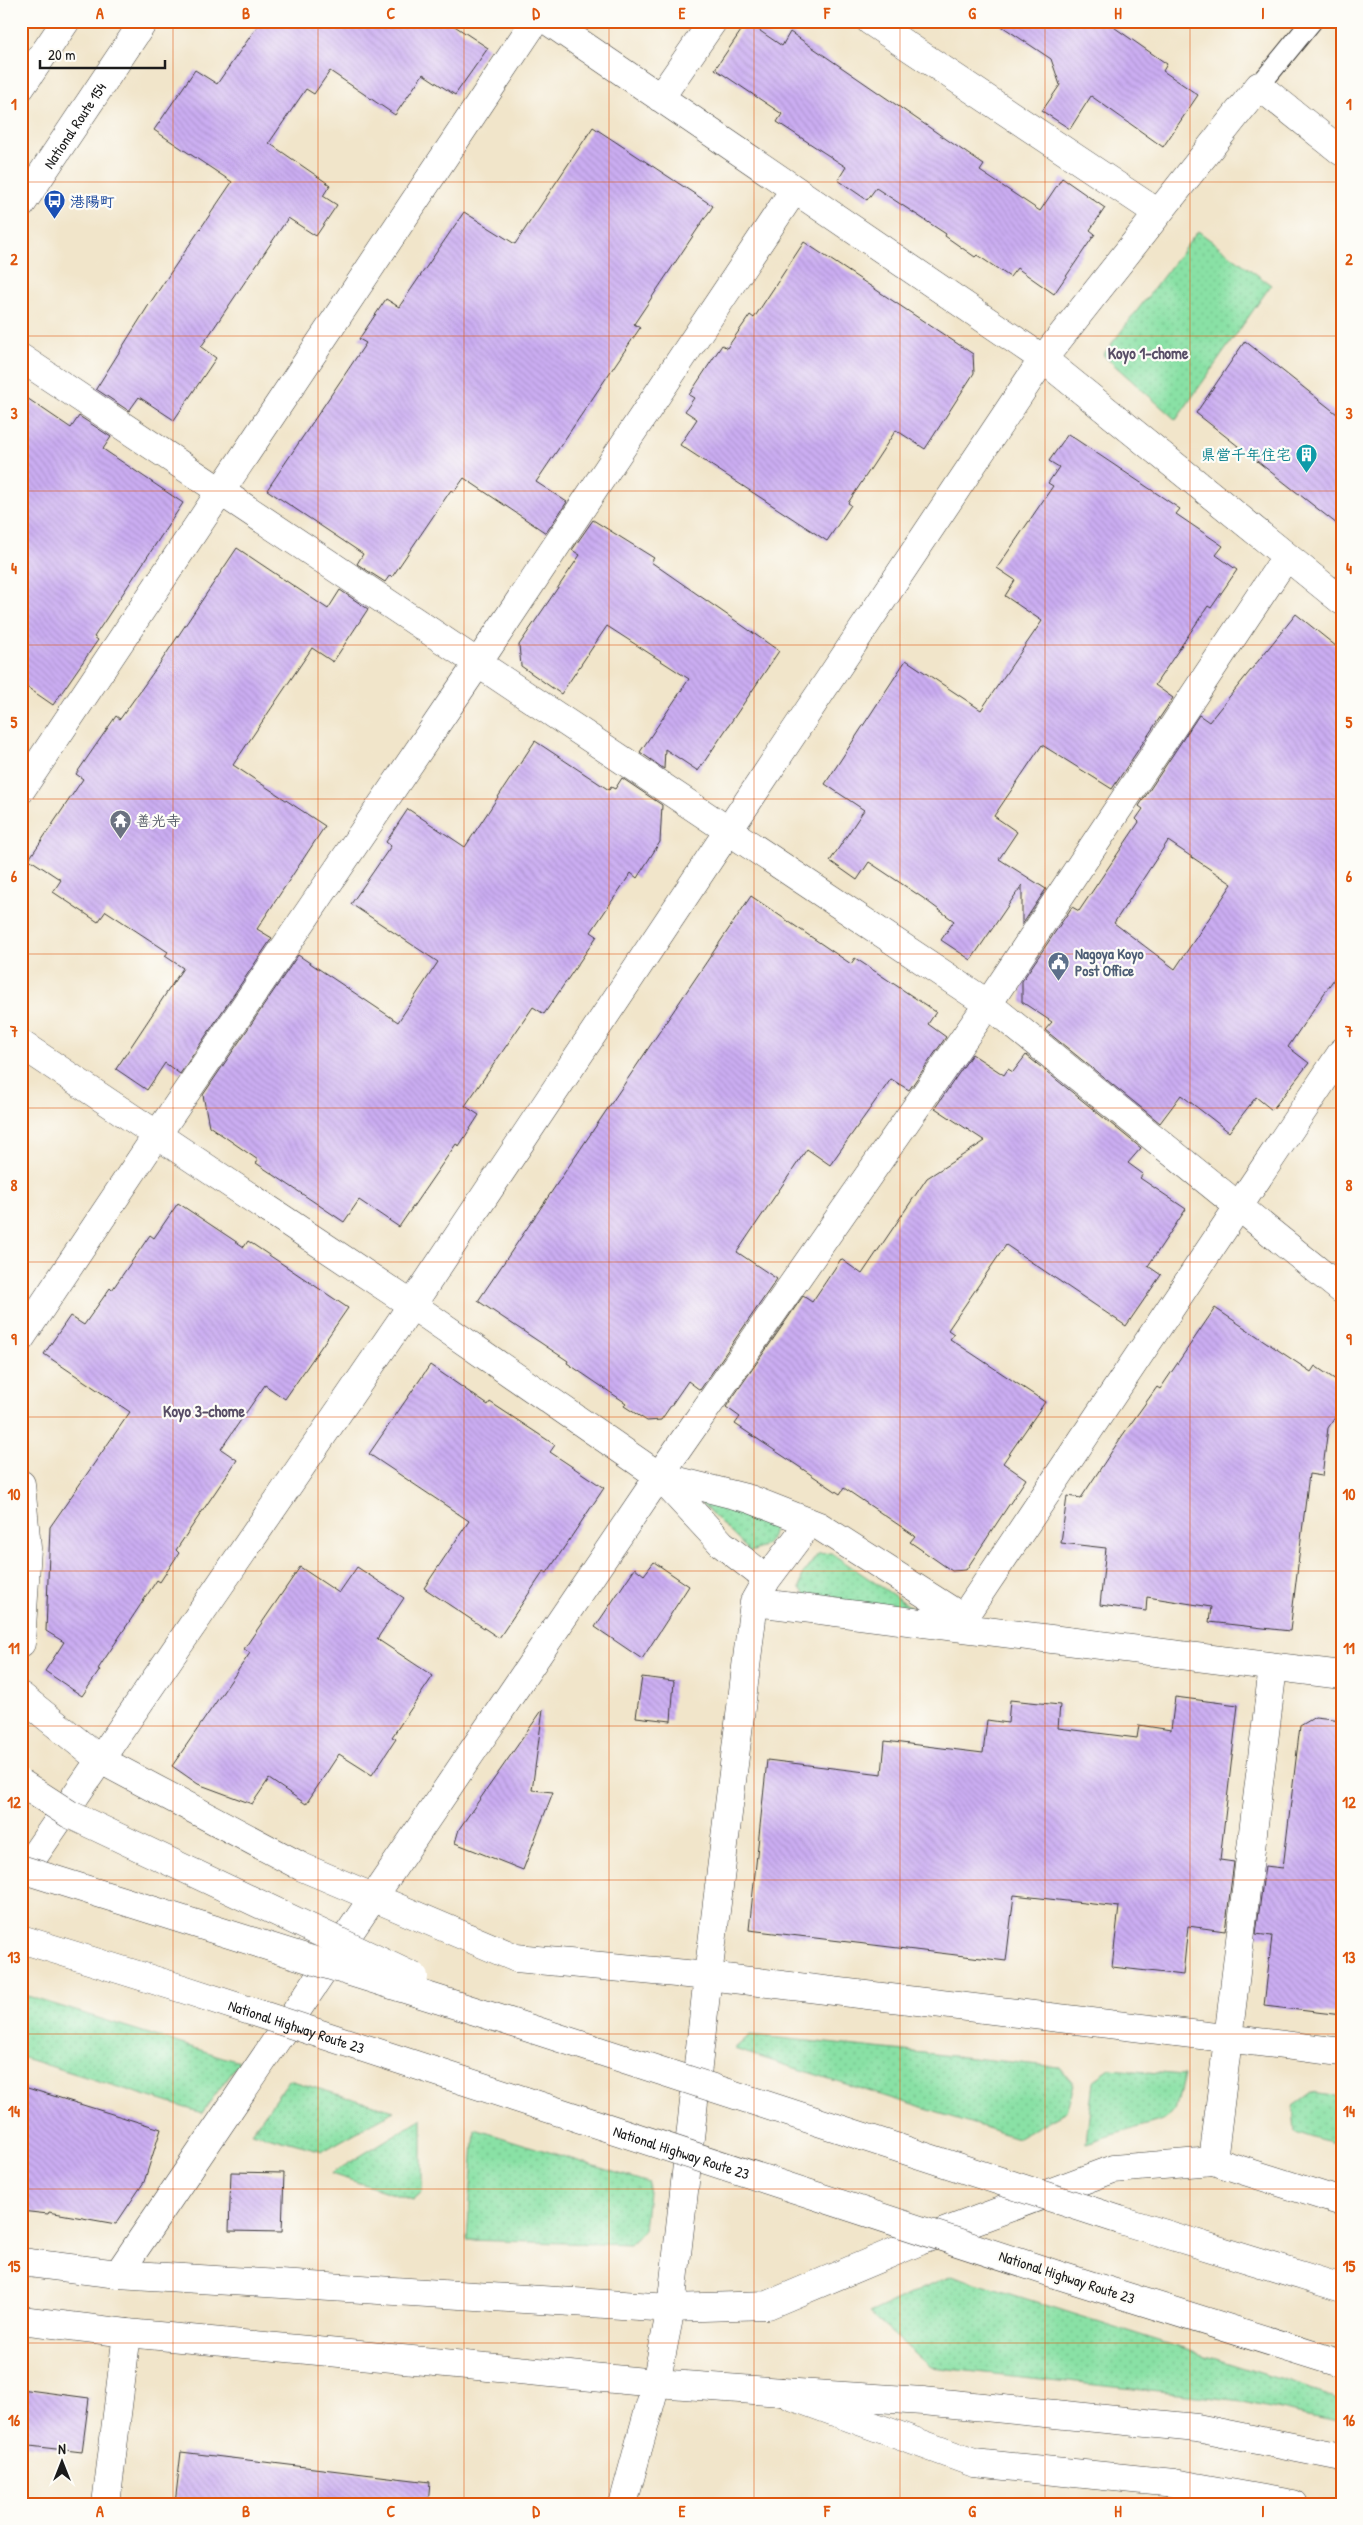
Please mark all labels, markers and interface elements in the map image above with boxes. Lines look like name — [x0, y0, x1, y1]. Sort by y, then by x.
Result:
text: A — [96, 2, 104, 24]
text: B — [242, 2, 250, 24]
text: C — [387, 2, 396, 24]
text: D — [532, 2, 540, 24]
text: E — [678, 2, 686, 24]
text: F — [823, 2, 831, 24]
text: G — [968, 2, 976, 24]
text: H — [1114, 2, 1122, 24]
text: I — [1261, 2, 1265, 24]
scale bar — [40, 38, 165, 70]
text: 20 m — [48, 44, 75, 65]
street label: National Route 154 — [38, 78, 111, 172]
text: 1 — [11, 93, 17, 115]
text: 1 — [1346, 93, 1352, 115]
bus stop icon: 港陽町 — [42, 189, 66, 220]
place label: 港陽町 — [70, 191, 115, 212]
text: 2 — [10, 248, 18, 270]
text: 2 — [1345, 248, 1353, 270]
district label: Koyo 1-chome — [1108, 342, 1189, 365]
text: 3 — [10, 402, 18, 424]
text: 3 — [1345, 402, 1353, 424]
building icon: 県営千年住宅 — [1295, 442, 1319, 473]
place label: 県営千年住宅 — [1201, 444, 1291, 465]
text: 4 — [11, 557, 17, 579]
text: 4 — [1346, 557, 1352, 579]
text: 5 — [11, 711, 18, 733]
text: 5 — [1346, 711, 1353, 733]
temple icon: 善光寺 — [108, 808, 132, 839]
place label: 善光寺 — [136, 810, 181, 831]
text: 6 — [11, 865, 18, 887]
text: 6 — [1346, 865, 1353, 887]
place label: Nagoya Koyo Post Office — [1075, 943, 1144, 981]
public building icon: Nagoya Koyo Post Office — [1047, 950, 1071, 981]
text: 7 — [9, 1020, 18, 1042]
text: 7 — [1344, 1020, 1353, 1042]
text: 8 — [11, 1174, 18, 1196]
text: 8 — [1346, 1174, 1353, 1196]
text: 9 — [11, 1328, 17, 1350]
text: 9 — [1346, 1328, 1352, 1350]
district label: Koyo 3-chome — [163, 1400, 246, 1423]
text: 10 — [8, 1483, 20, 1505]
text: 10 — [1343, 1483, 1355, 1505]
text: 11 — [8, 1637, 20, 1659]
text: 11 — [1343, 1637, 1355, 1659]
text: 12 — [7, 1791, 21, 1813]
text: 12 — [1342, 1791, 1356, 1813]
text: 13 — [8, 1946, 20, 1968]
text: 13 — [1343, 1946, 1355, 1968]
street label: National Highway Route 23 — [226, 1994, 368, 2058]
text: 14 — [8, 2100, 20, 2122]
text: 14 — [1343, 2100, 1355, 2122]
street label: National Highway Route 23 — [611, 2120, 752, 2184]
street label: National Highway Route 23 — [996, 2245, 1138, 2309]
text: 15 — [8, 2255, 21, 2277]
text: 15 — [1343, 2255, 1356, 2277]
text: 16 — [8, 2409, 21, 2431]
text: 16 — [1343, 2409, 1356, 2431]
north arrow — [38, 2438, 88, 2488]
text: N — [58, 2439, 66, 2458]
text: A — [96, 2500, 104, 2522]
text: B — [242, 2500, 250, 2522]
text: C — [387, 2500, 396, 2522]
text: D — [532, 2500, 540, 2522]
text: E — [678, 2500, 686, 2522]
text: F — [823, 2500, 831, 2522]
text: G — [968, 2500, 976, 2522]
text: H — [1114, 2500, 1122, 2522]
text: I — [1261, 2500, 1265, 2522]

